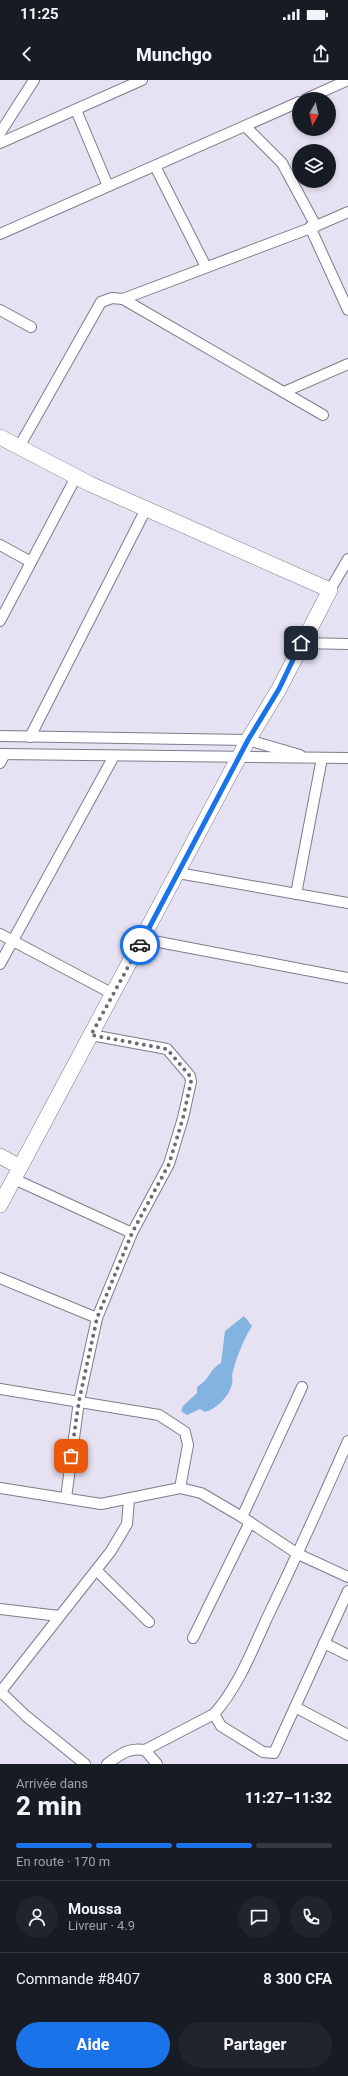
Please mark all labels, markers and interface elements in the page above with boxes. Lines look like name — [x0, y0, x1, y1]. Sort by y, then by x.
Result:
text: 11:25 — [20, 5, 59, 23]
icon: back — [16, 43, 38, 65]
icon: share — [310, 43, 332, 65]
text: Munchgo — [136, 44, 212, 65]
north arrow — [292, 92, 336, 136]
map controls — [292, 92, 336, 188]
button: layers — [292, 144, 336, 188]
pin — [284, 626, 318, 660]
icon: home — [290, 632, 312, 654]
courier — [120, 925, 160, 965]
icon: car — [129, 934, 151, 956]
pin — [54, 1439, 88, 1473]
icon: bag — [60, 1445, 82, 1467]
text: Arrivée dans — [16, 1776, 88, 1791]
text: 11:27–11:32 — [245, 1789, 332, 1807]
text: 2 min — [16, 1791, 82, 1821]
text: En route · 170 m — [16, 1854, 110, 1869]
button: person — [16, 1896, 58, 1938]
button: chat — [238, 1896, 280, 1938]
button: phone — [290, 1896, 332, 1938]
text: Moussa — [68, 1900, 121, 1918]
text: Livreur · 4.9 — [68, 1918, 135, 1933]
text: Commande #8407 — [16, 1970, 140, 1988]
text: 8 300 CFA — [263, 1970, 332, 1988]
button: Aide — [16, 2022, 170, 2068]
button: Partager — [178, 2022, 332, 2068]

